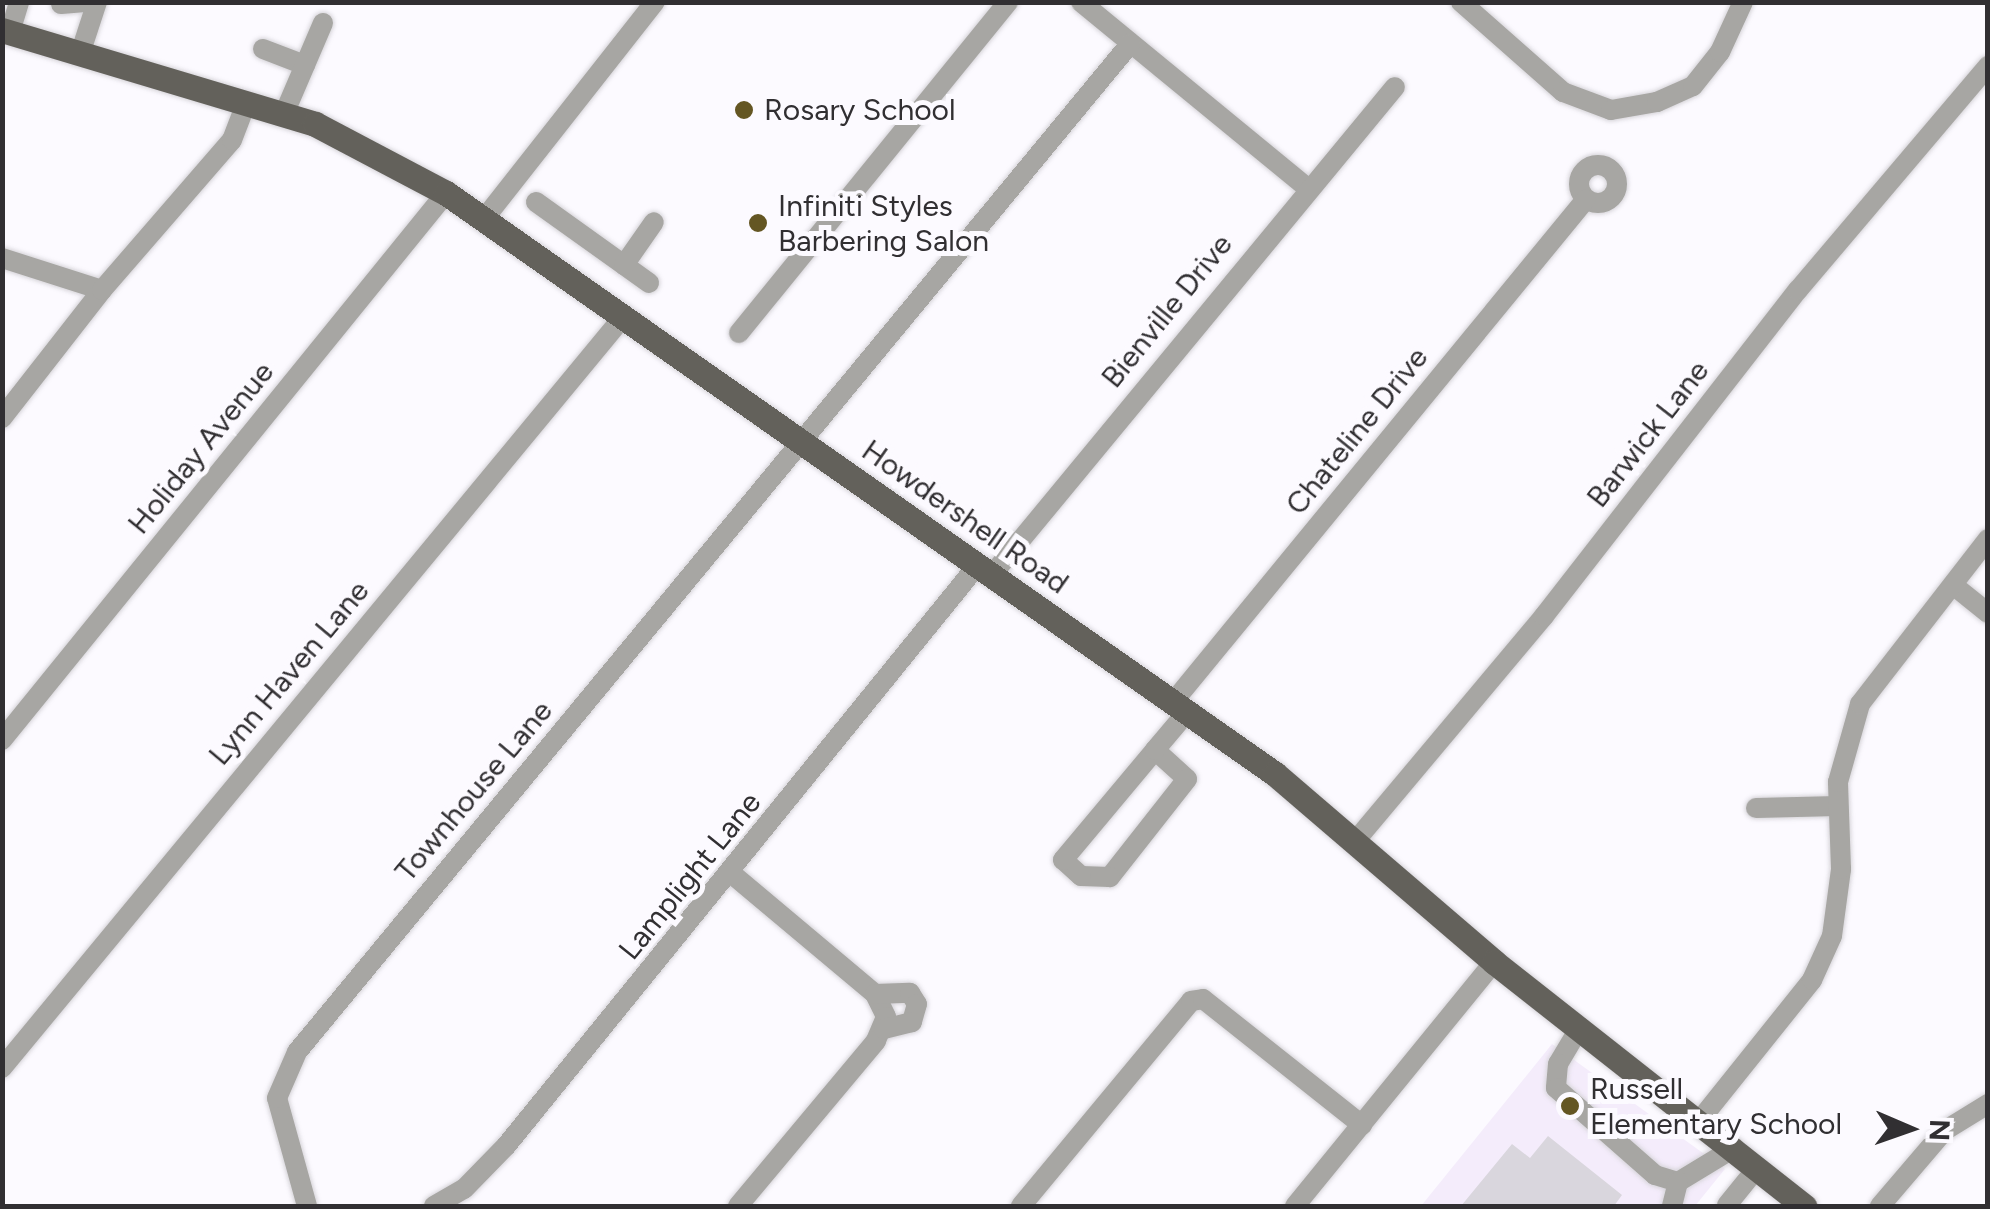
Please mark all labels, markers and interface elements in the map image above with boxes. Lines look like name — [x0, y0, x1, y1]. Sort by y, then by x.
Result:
place label: Rosary School — [764, 92, 956, 128]
marker: Rosary School — [733, 99, 755, 121]
place label: Infiniti Styles Barbering Salon — [778, 188, 989, 258]
marker: Infiniti Styles Barbering Salon — [747, 212, 769, 234]
street label: Bienville Drive — [1094, 227, 1240, 395]
street label: Chateline Drive — [1279, 340, 1435, 522]
street label: Barwick Lane — [1579, 353, 1717, 515]
street label: Holiday Avenue — [121, 355, 281, 541]
street label: Howdershell Road — [855, 432, 1075, 602]
street label: Lynn Haven Lane — [201, 574, 377, 772]
street label: Townhouse Lane — [388, 693, 560, 889]
street label: Lamplight Lane — [612, 785, 768, 967]
place label: Russell Elementary School — [1590, 1071, 1842, 1142]
north arrow — [1860, 1079, 1960, 1179]
marker: Russell Elementary School — [1559, 1095, 1581, 1117]
text: N — [1923, 1119, 1957, 1141]

